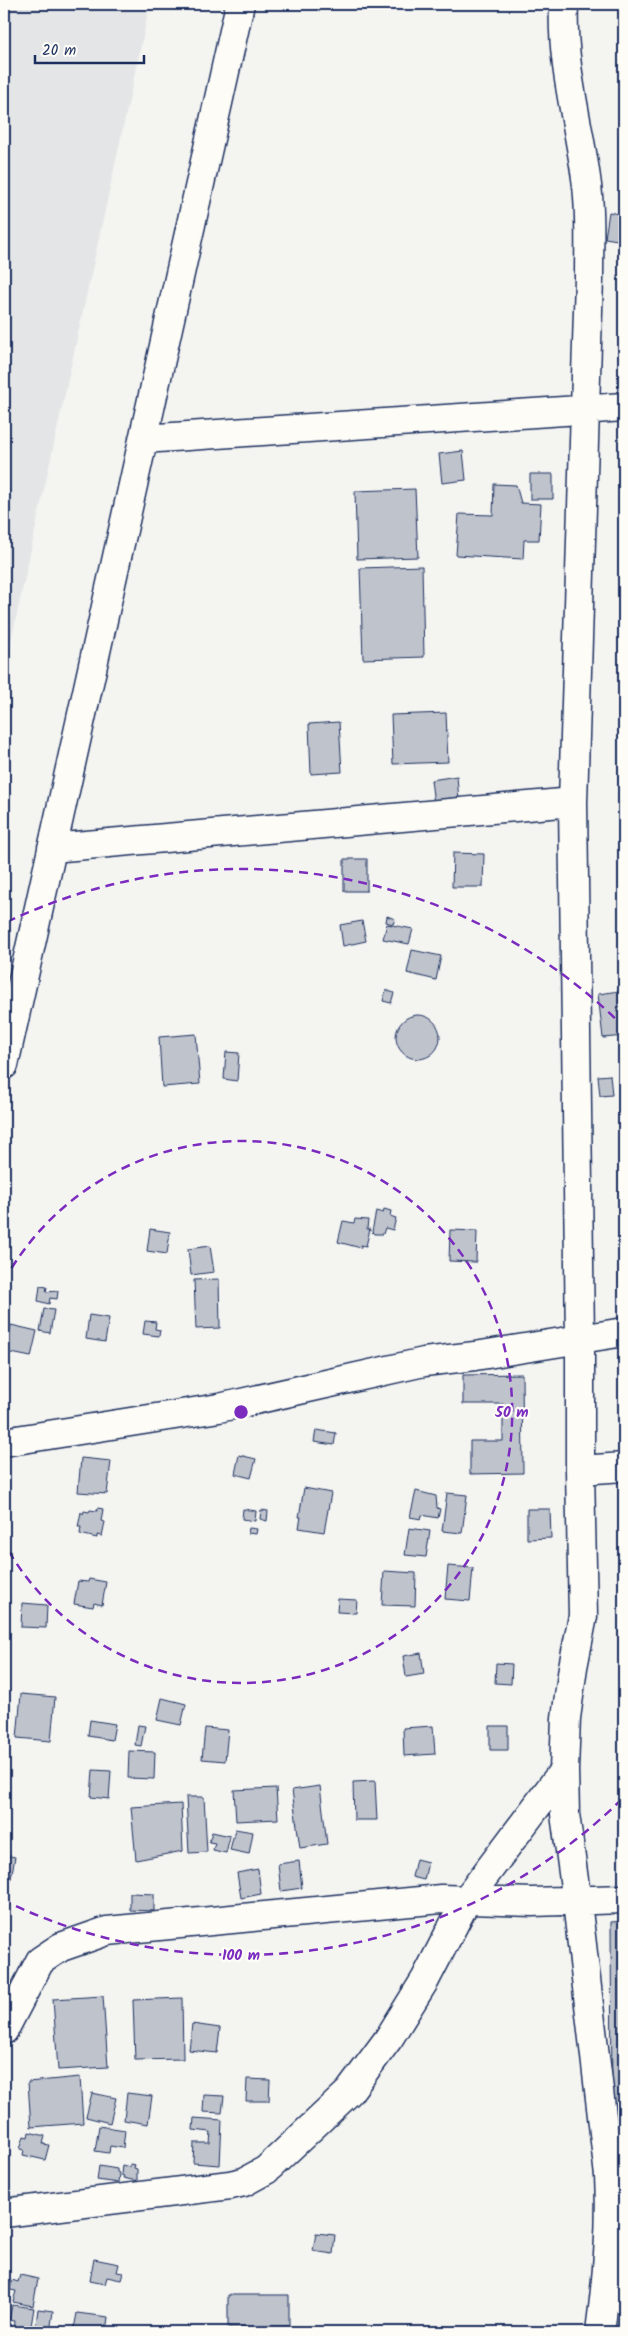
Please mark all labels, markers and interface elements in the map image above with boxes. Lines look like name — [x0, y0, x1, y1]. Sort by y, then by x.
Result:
scale bar — [35, 32, 144, 64]
text: 20 m — [42, 39, 76, 63]
text: 50 m — [494, 1401, 529, 1425]
centre of rings — [232, 1403, 250, 1421]
text: 100 m — [222, 1944, 260, 1968]

